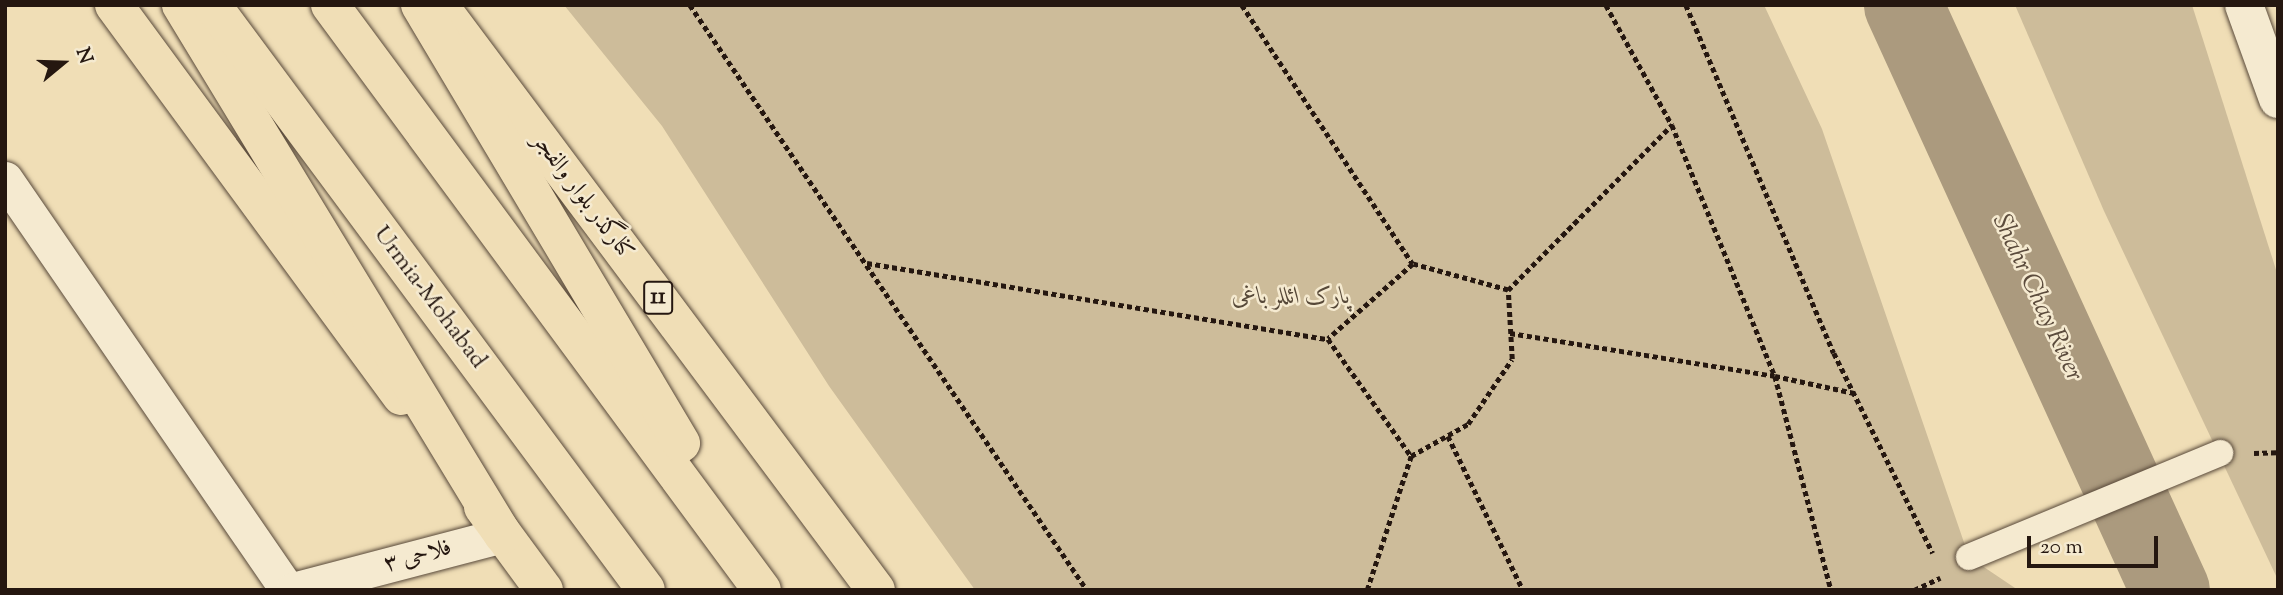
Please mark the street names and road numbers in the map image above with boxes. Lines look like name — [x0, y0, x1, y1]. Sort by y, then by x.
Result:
street label: کنارگذر بلوار والفجر — [525, 128, 639, 266]
street label: Urmia-Mohabad — [366, 221, 492, 375]
road number: 11 — [642, 278, 674, 318]
street label: فلاحی ۳ — [381, 534, 455, 580]

